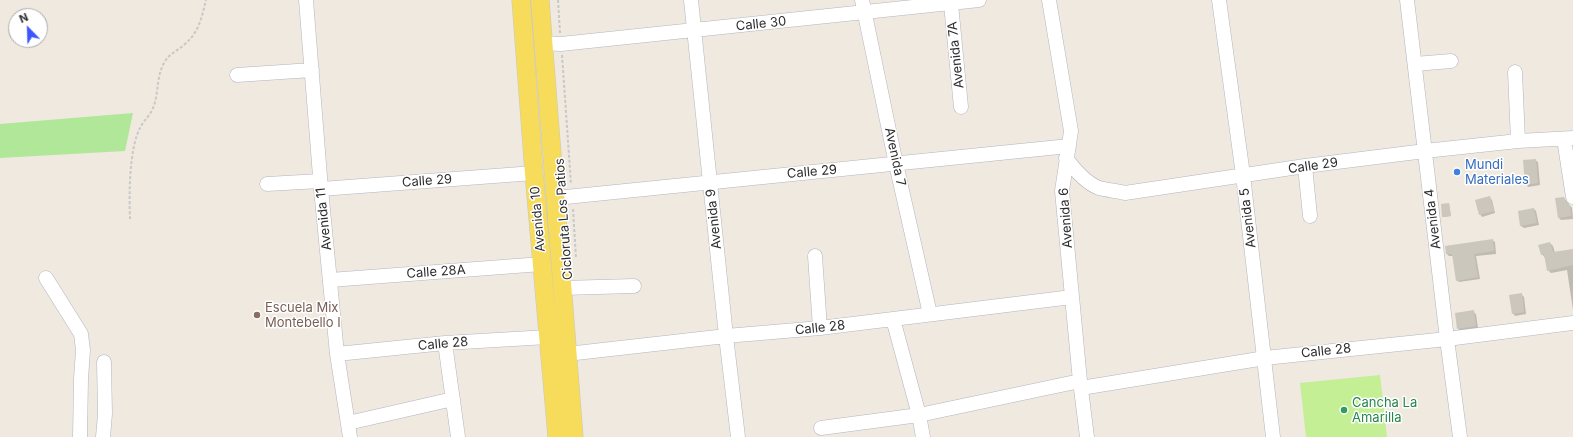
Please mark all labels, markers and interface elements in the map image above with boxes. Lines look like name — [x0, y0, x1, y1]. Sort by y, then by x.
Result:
north arrow — [8, 8, 48, 48]
text: N — [17, 10, 30, 26]
street label: Calle 30 — [735, 14, 787, 34]
street label: Avenida 7A — [945, 21, 967, 89]
street label: Avenida 7 — [881, 126, 909, 188]
street label: Calle 29 — [1287, 155, 1339, 177]
place label: Mundi Materiales — [1465, 157, 1529, 188]
street label: Cicloruta Los Patios — [552, 158, 576, 280]
street label: Calle 29 — [786, 162, 838, 182]
marker: Mundi Materiales — [1452, 167, 1462, 177]
street label: Calle 29 — [401, 171, 453, 191]
street label: Avenida 10 — [527, 185, 549, 253]
street label: Avenida 11 — [313, 187, 335, 251]
street label: Avenida 6 — [1056, 187, 1076, 249]
street label: Avenida 5 — [1237, 187, 1259, 249]
street label: Avenida 9 — [703, 188, 725, 250]
street label: Avenida 4 — [1422, 188, 1444, 250]
street label: Calle 28A — [406, 262, 466, 282]
place label: Escuela Mix Montebello I — [265, 300, 341, 331]
marker: Escuela Mix Montebello I — [252, 310, 262, 320]
street label: Calle 28 — [794, 318, 846, 338]
street label: Calle 28 — [417, 334, 469, 354]
street label: Calle 28 — [1300, 341, 1352, 361]
place label: Cancha La Amarilla — [1352, 395, 1417, 426]
marker: Cancha La Amarilla — [1339, 405, 1349, 415]

